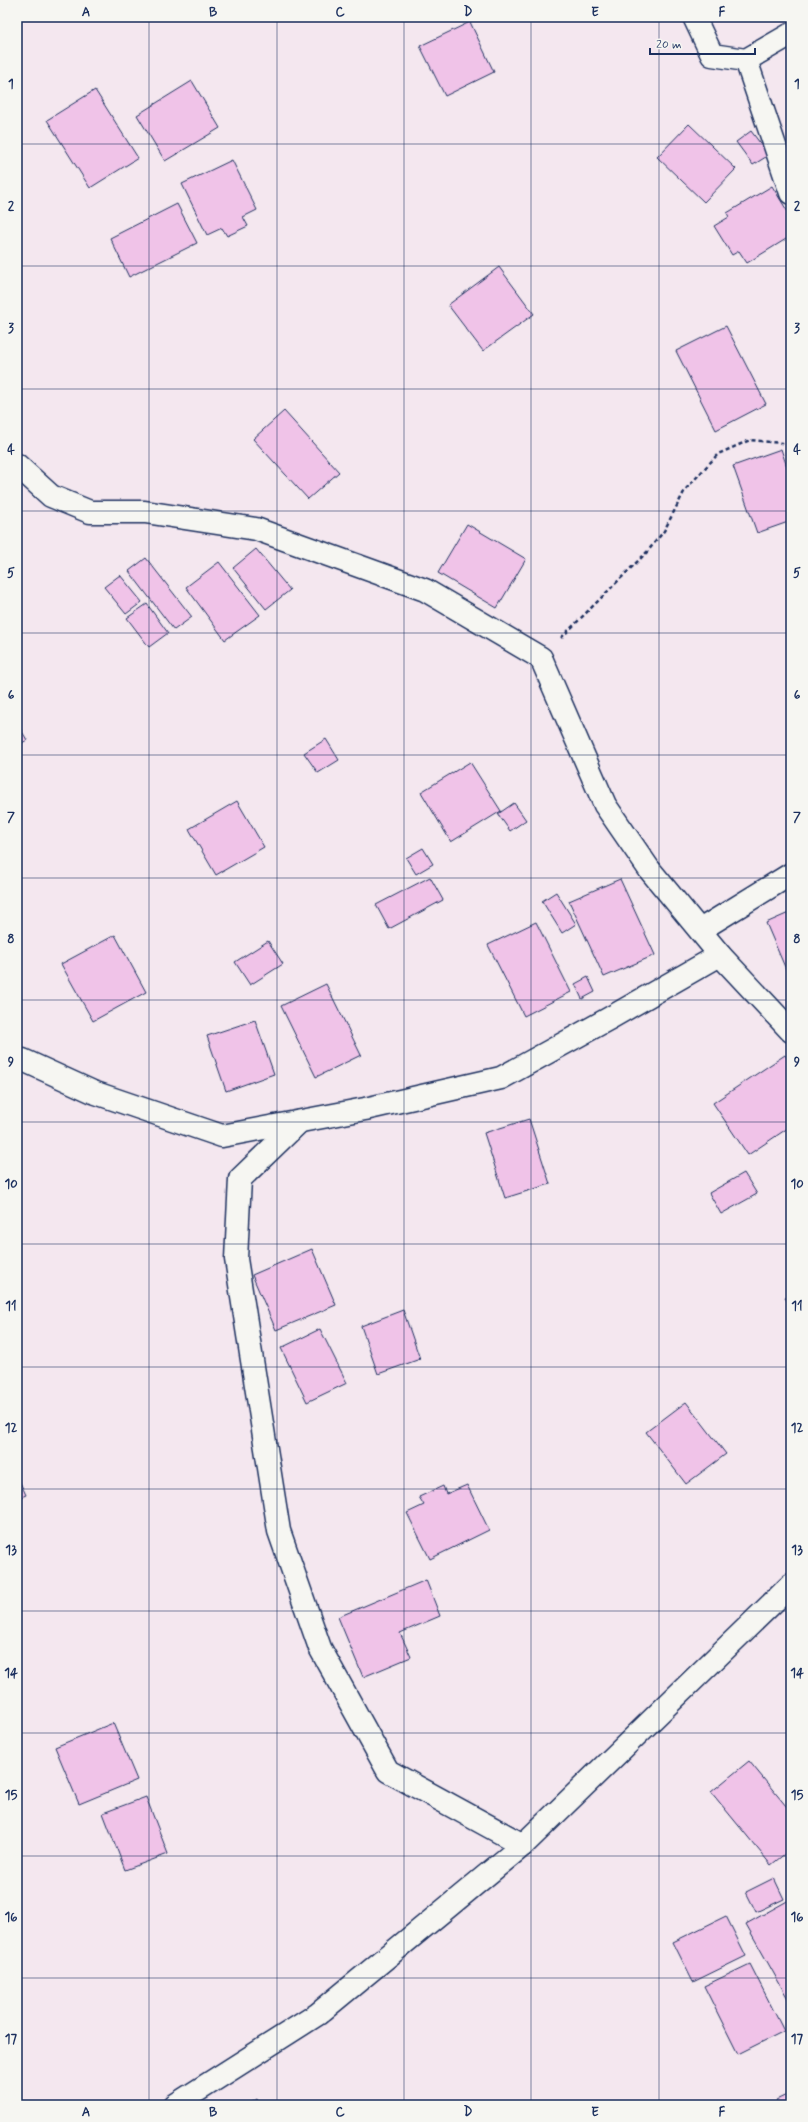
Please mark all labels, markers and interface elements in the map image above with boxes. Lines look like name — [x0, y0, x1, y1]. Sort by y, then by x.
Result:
text: A — [82, 4, 90, 21]
text: B — [209, 4, 218, 21]
text: C — [335, 4, 345, 21]
text: D — [464, 4, 473, 21]
text: E — [591, 4, 599, 21]
text: F — [719, 4, 726, 21]
scale bar — [650, 30, 755, 56]
text: 20 m — [656, 37, 682, 53]
text: 1 — [8, 76, 14, 93]
text: 1 — [794, 76, 800, 93]
text: 2 — [8, 198, 15, 215]
text: 2 — [794, 198, 801, 215]
text: 3 — [8, 320, 14, 337]
text: 3 — [794, 320, 800, 337]
text: 4 — [7, 442, 15, 459]
text: 4 — [793, 442, 801, 459]
text: 5 — [7, 565, 15, 582]
text: 5 — [793, 565, 801, 582]
text: 6 — [8, 687, 15, 704]
text: 6 — [794, 687, 801, 704]
text: 7 — [7, 809, 15, 826]
text: 7 — [793, 809, 801, 826]
text: 8 — [7, 931, 15, 948]
text: 8 — [793, 931, 801, 948]
text: 9 — [8, 1054, 15, 1071]
text: 9 — [794, 1054, 801, 1071]
text: 10 — [4, 1176, 18, 1193]
text: 10 — [790, 1176, 804, 1193]
text: 11 — [5, 1298, 17, 1315]
text: 11 — [791, 1298, 803, 1315]
text: 12 — [5, 1420, 17, 1437]
text: 12 — [791, 1420, 803, 1437]
text: 13 — [5, 1542, 17, 1559]
text: 13 — [791, 1542, 803, 1559]
text: 14 — [4, 1665, 18, 1682]
text: 14 — [790, 1665, 804, 1682]
text: 15 — [5, 1787, 17, 1804]
text: 15 — [791, 1787, 803, 1804]
text: 16 — [4, 1909, 18, 1926]
text: 16 — [790, 1909, 804, 1926]
text: 17 — [5, 2031, 18, 2048]
text: 17 — [791, 2031, 804, 2048]
text: A — [82, 2104, 90, 2121]
text: B — [209, 2104, 218, 2121]
text: C — [335, 2104, 345, 2121]
text: D — [464, 2104, 473, 2121]
text: E — [591, 2104, 599, 2121]
text: F — [719, 2104, 726, 2121]

